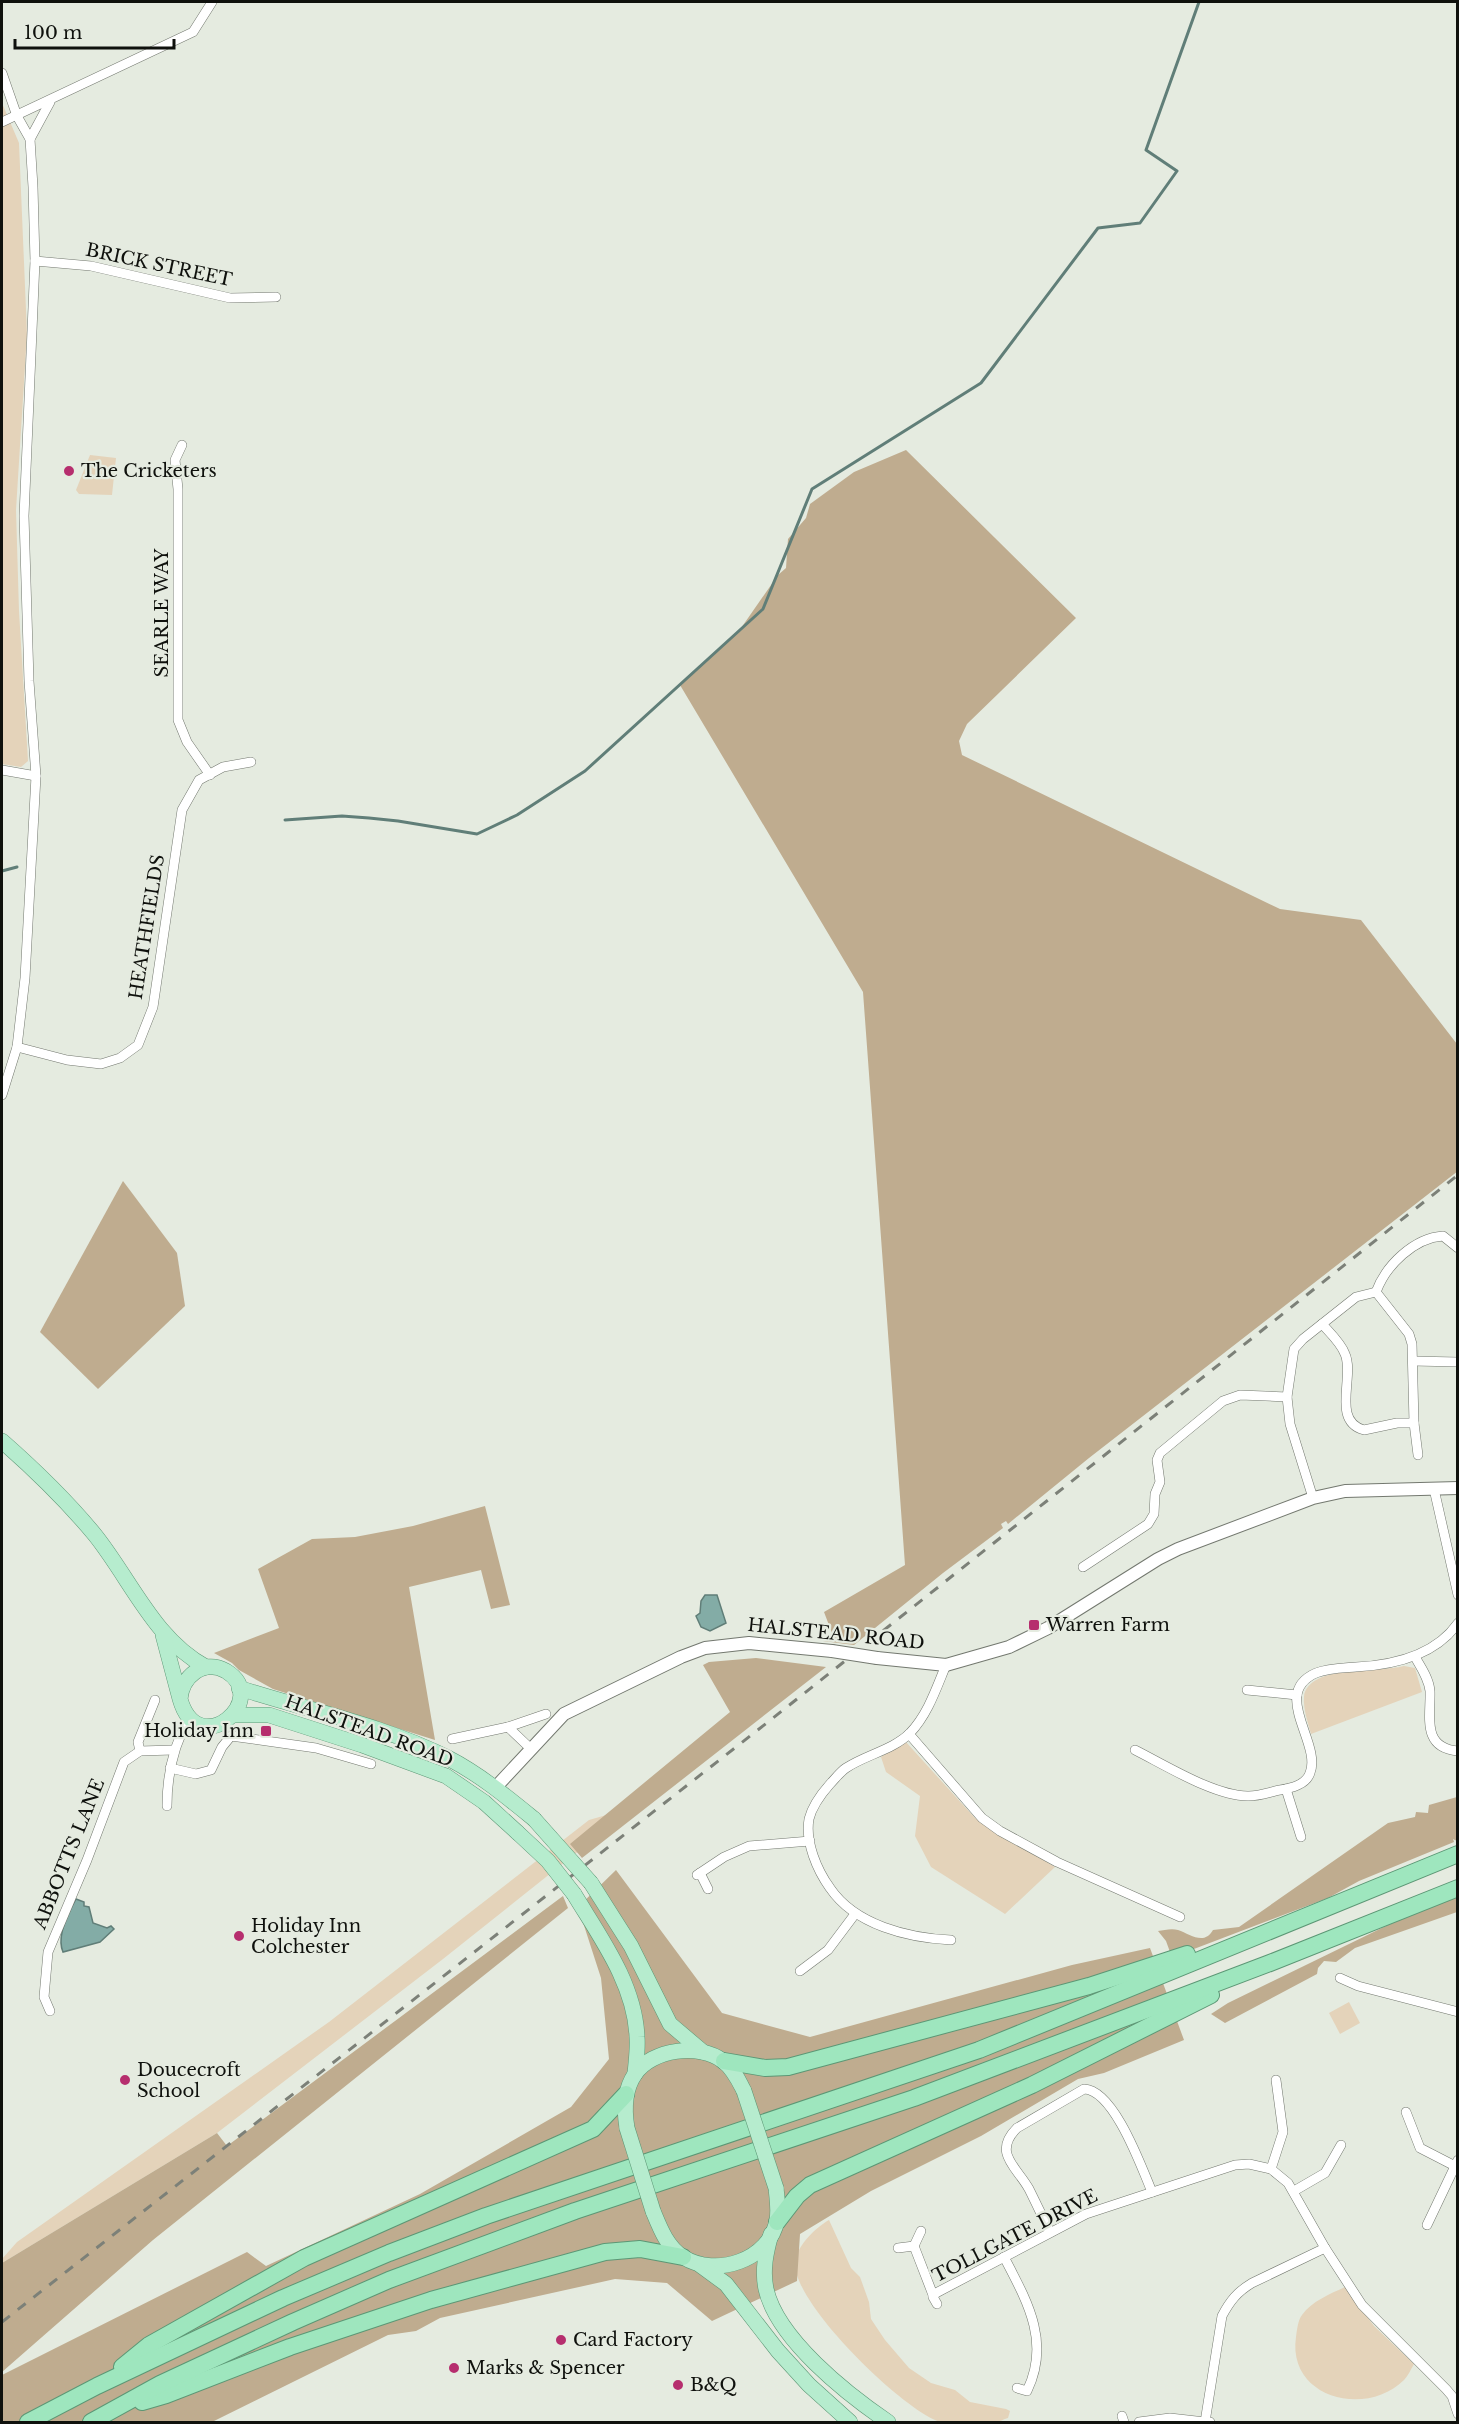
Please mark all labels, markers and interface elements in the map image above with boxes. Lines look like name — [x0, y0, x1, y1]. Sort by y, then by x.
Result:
scale bar — [15, 12, 174, 50]
text: 100 m — [24, 22, 82, 44]
street label: BRICK STREET — [84, 239, 235, 291]
place label: The Cricketers — [81, 460, 217, 482]
marker: The Cricketers — [62, 464, 76, 478]
street label: SEARLE WAY — [151, 548, 173, 678]
street label: HEATHFIELDS — [125, 853, 169, 1001]
street label: HALSTEAD ROAD — [746, 1614, 926, 1654]
place label: Warren Farm — [1045, 1614, 1170, 1636]
marker: Warren Farm — [1027, 1618, 1041, 1632]
street label: HALSTEAD ROAD — [282, 1690, 456, 1772]
place label: Holiday Inn — [144, 1720, 254, 1742]
marker: Holiday Inn — [259, 1724, 273, 1738]
street label: ABBOTTS LANE — [28, 1776, 109, 1933]
place label: Holiday Inn Colchester — [251, 1915, 361, 1958]
marker: Holiday Inn Colchester — [232, 1929, 246, 1943]
place label: Doucecroft School — [137, 2059, 241, 2102]
marker: Doucecroft School — [118, 2073, 132, 2087]
street label: TOLLGATE DRIVE — [929, 2185, 1101, 2287]
place label: Card Factory — [573, 2329, 693, 2351]
marker: Card Factory — [554, 2333, 568, 2347]
place label: Marks & Spencer — [466, 2357, 625, 2379]
marker: Marks & Spencer — [447, 2361, 461, 2375]
place label: B&Q — [690, 2374, 737, 2396]
marker: B&Q — [671, 2378, 685, 2392]

